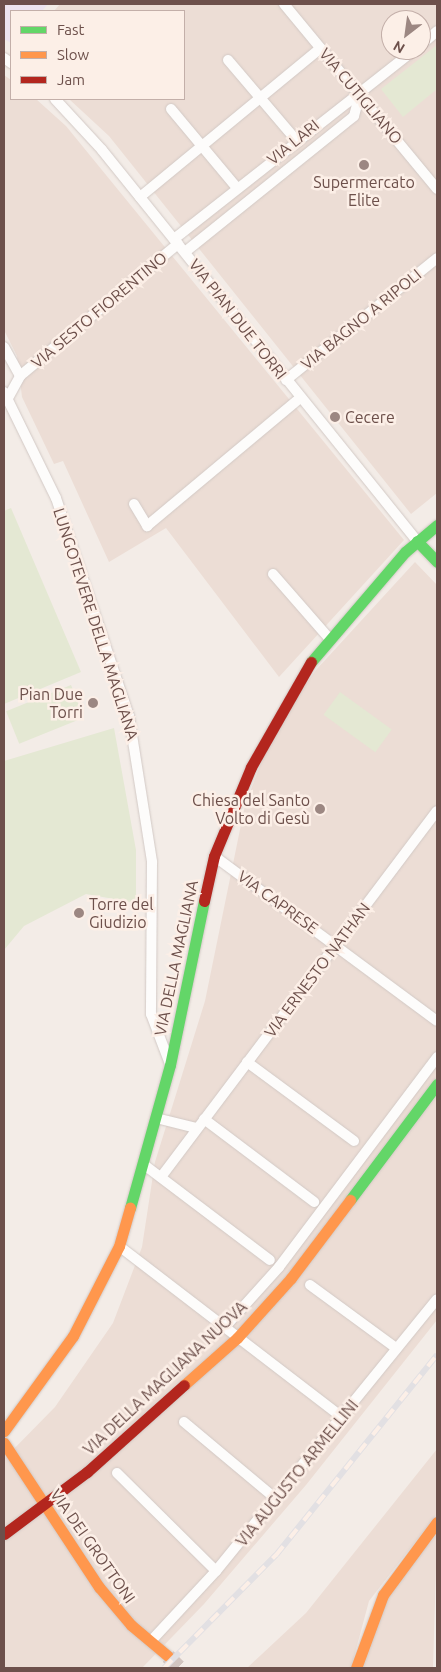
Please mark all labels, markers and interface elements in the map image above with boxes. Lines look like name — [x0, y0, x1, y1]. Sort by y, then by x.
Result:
legend — [10, 10, 185, 100]
north arrow — [381, 10, 431, 60]
text: Fast — [57, 21, 84, 38]
street label: VIA CUTIGLIANO — [315, 44, 407, 148]
text: Slow — [57, 46, 89, 63]
text: Jam — [57, 71, 85, 88]
street label: VIA LARI — [263, 115, 323, 169]
marker: Supermercato Elite — [358, 159, 370, 171]
place label: Supermercato Elite — [313, 172, 415, 210]
street label: VIA SESTO FIORENTINO — [27, 248, 171, 372]
street label: VIA PIAN DUE TORRI — [185, 255, 291, 383]
street label: VIA BAGNO A RIPOLI — [297, 265, 425, 373]
place label: Cecere — [345, 407, 395, 427]
marker: Cecere — [329, 411, 341, 423]
street label: LUNGOTEVERE DELLA MAGLIANA — [49, 505, 143, 743]
place label: Pian Due Torri — [19, 684, 83, 722]
marker: Pian Due Torri — [87, 697, 99, 709]
place label: Chiesa del Santo Volto di Gesù — [192, 790, 310, 828]
marker: Chiesa del Santo Volto di Gesù — [314, 803, 326, 815]
street label: VIA CAPRESE — [234, 866, 322, 938]
street label: VIA DELLA MAGLIANA — [150, 878, 202, 1038]
place label: Torre del Giudizio — [89, 894, 153, 932]
street label: VIA ERNESTO NATHAN — [260, 899, 374, 1041]
marker: Torre del Giudizio — [73, 907, 85, 919]
street label: VIA DELLA MAGLIANA NUOVA — [79, 1297, 251, 1459]
street label: VIA AUGUSTO ARMELLINI — [232, 1396, 362, 1550]
street label: VIA DEI GROTTONI — [46, 1485, 140, 1607]

